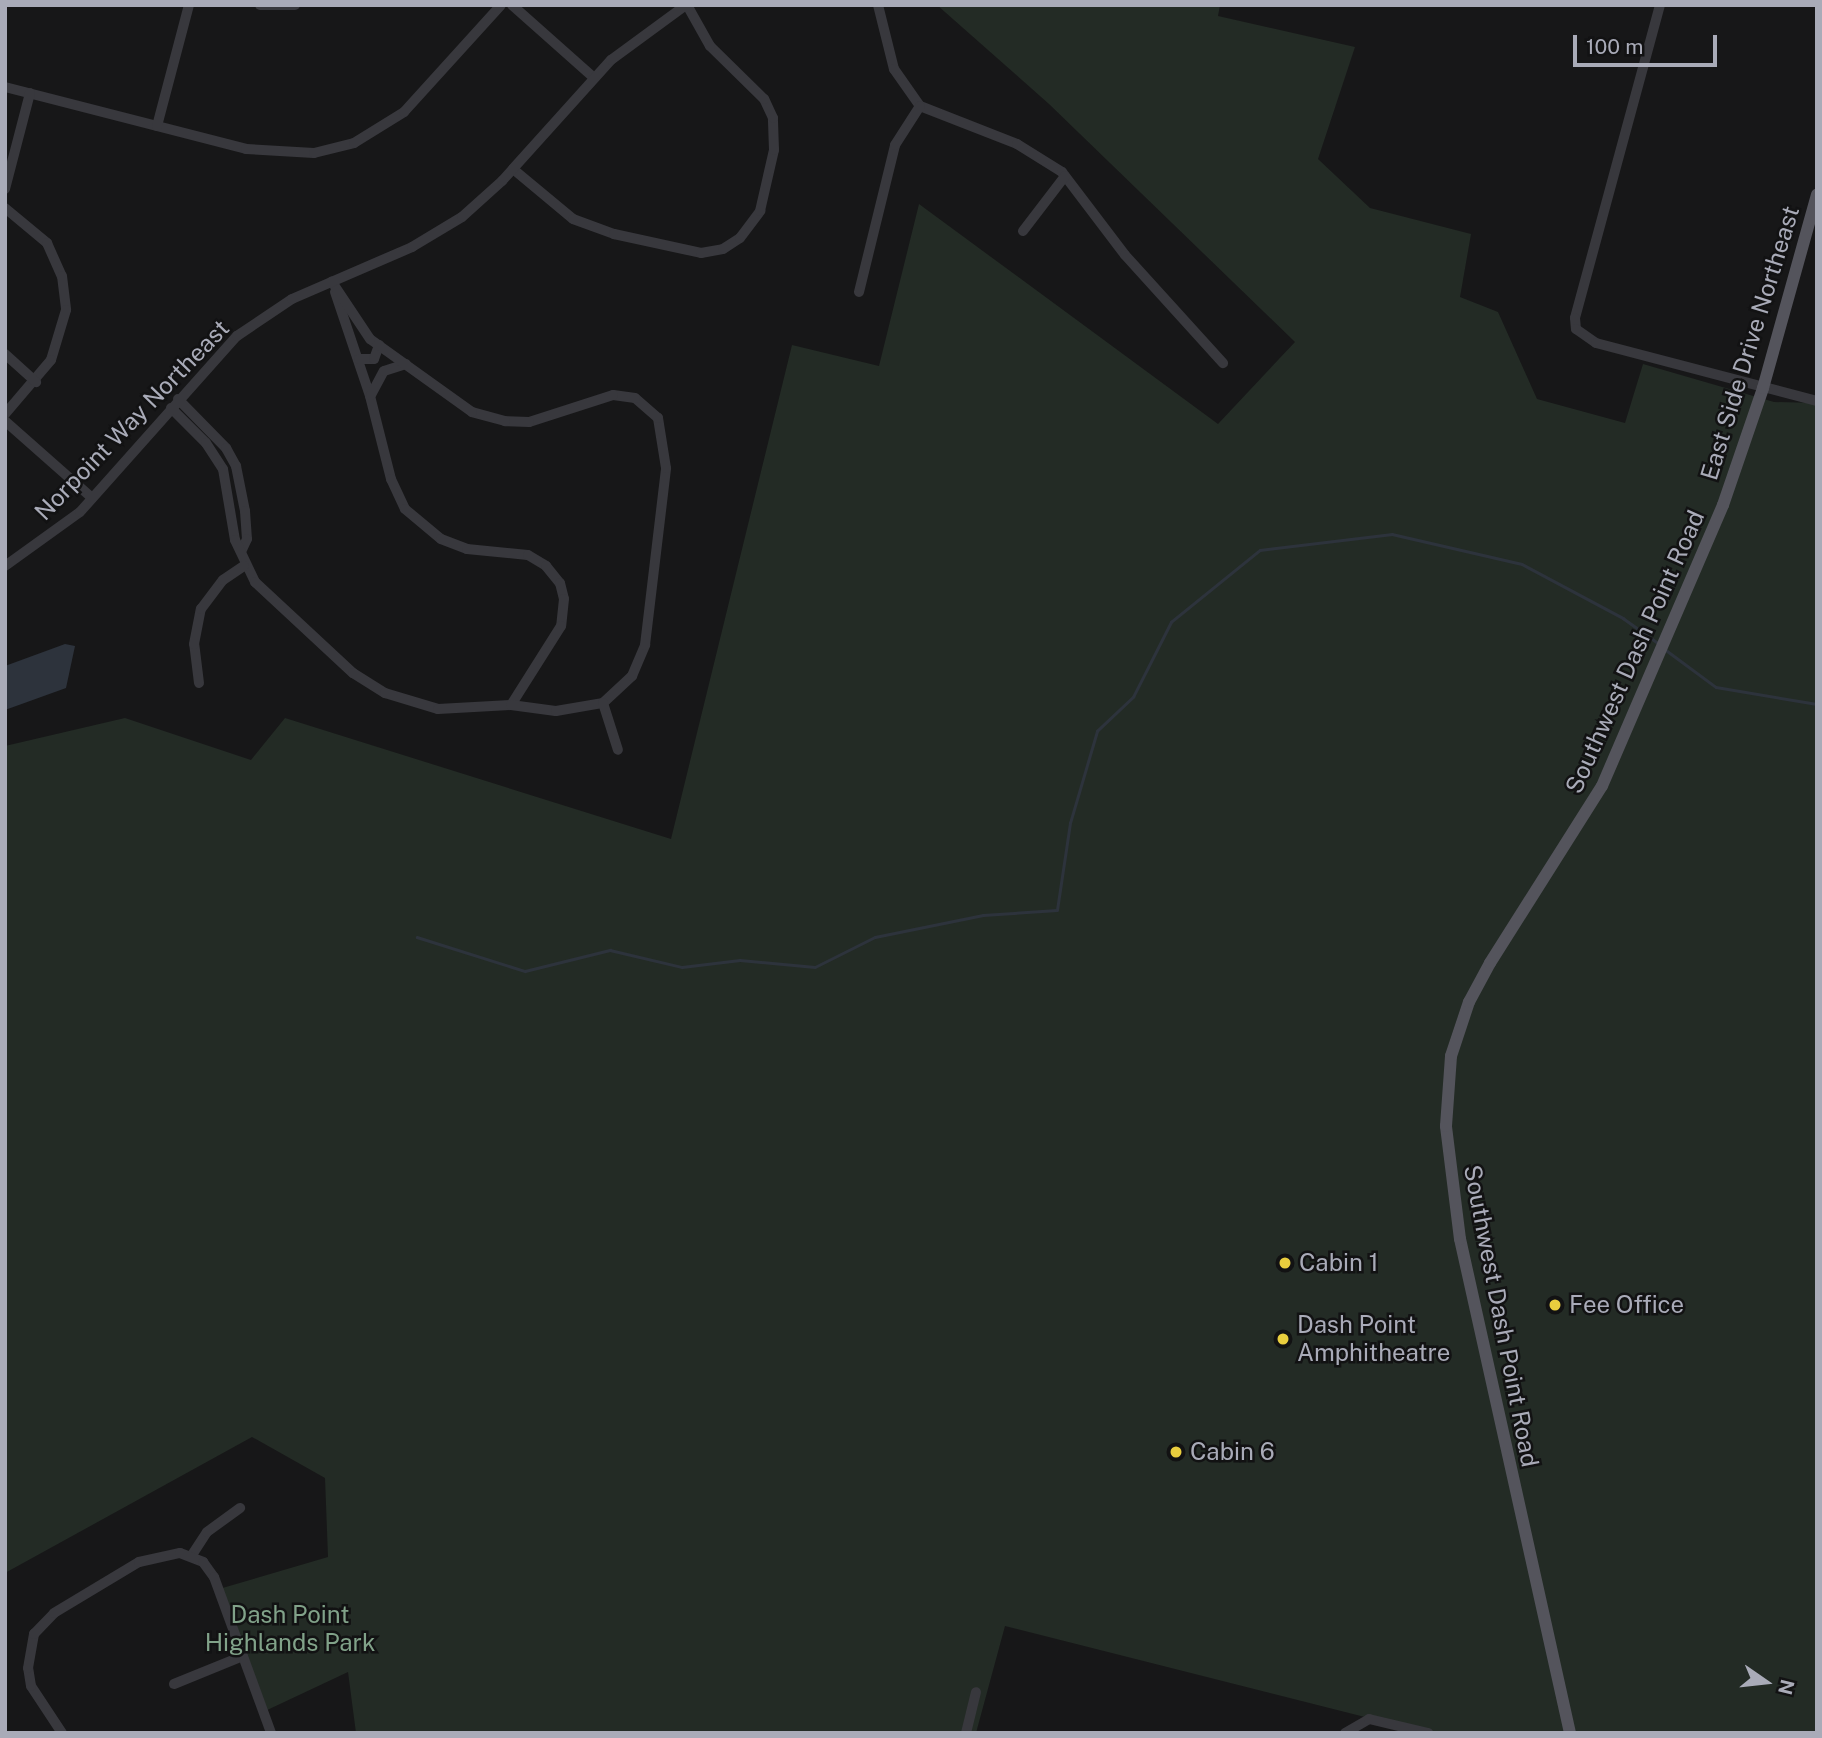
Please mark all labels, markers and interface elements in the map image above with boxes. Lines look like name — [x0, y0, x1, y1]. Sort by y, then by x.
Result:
scale bar — [1577, 21, 1720, 65]
text: 100 m — [1586, 34, 1643, 59]
street label: East Side Drive Northeast — [1695, 202, 1805, 484]
street label: Norpoint Way Northeast — [28, 314, 236, 526]
street label: Southwest Dash Point Road — [1559, 506, 1711, 798]
street label: Southwest Dash Point Road — [1458, 1163, 1544, 1469]
place label: Cabin 1 — [1299, 1249, 1378, 1277]
marker: Cabin 1 — [1277, 1255, 1293, 1271]
place label: Fee Office — [1569, 1291, 1684, 1319]
marker: Fee Office — [1547, 1297, 1563, 1313]
place label: Dash Point Amphitheatre — [1297, 1311, 1450, 1367]
marker: Dash Point Amphitheatre — [1275, 1331, 1291, 1347]
place label: Cabin 6 — [1190, 1438, 1275, 1466]
marker: Cabin 6 — [1168, 1444, 1184, 1460]
park label: Dash Point Highlands Park — [205, 1601, 375, 1657]
north arrow — [1731, 1647, 1801, 1717]
text: N — [1774, 1677, 1799, 1697]

